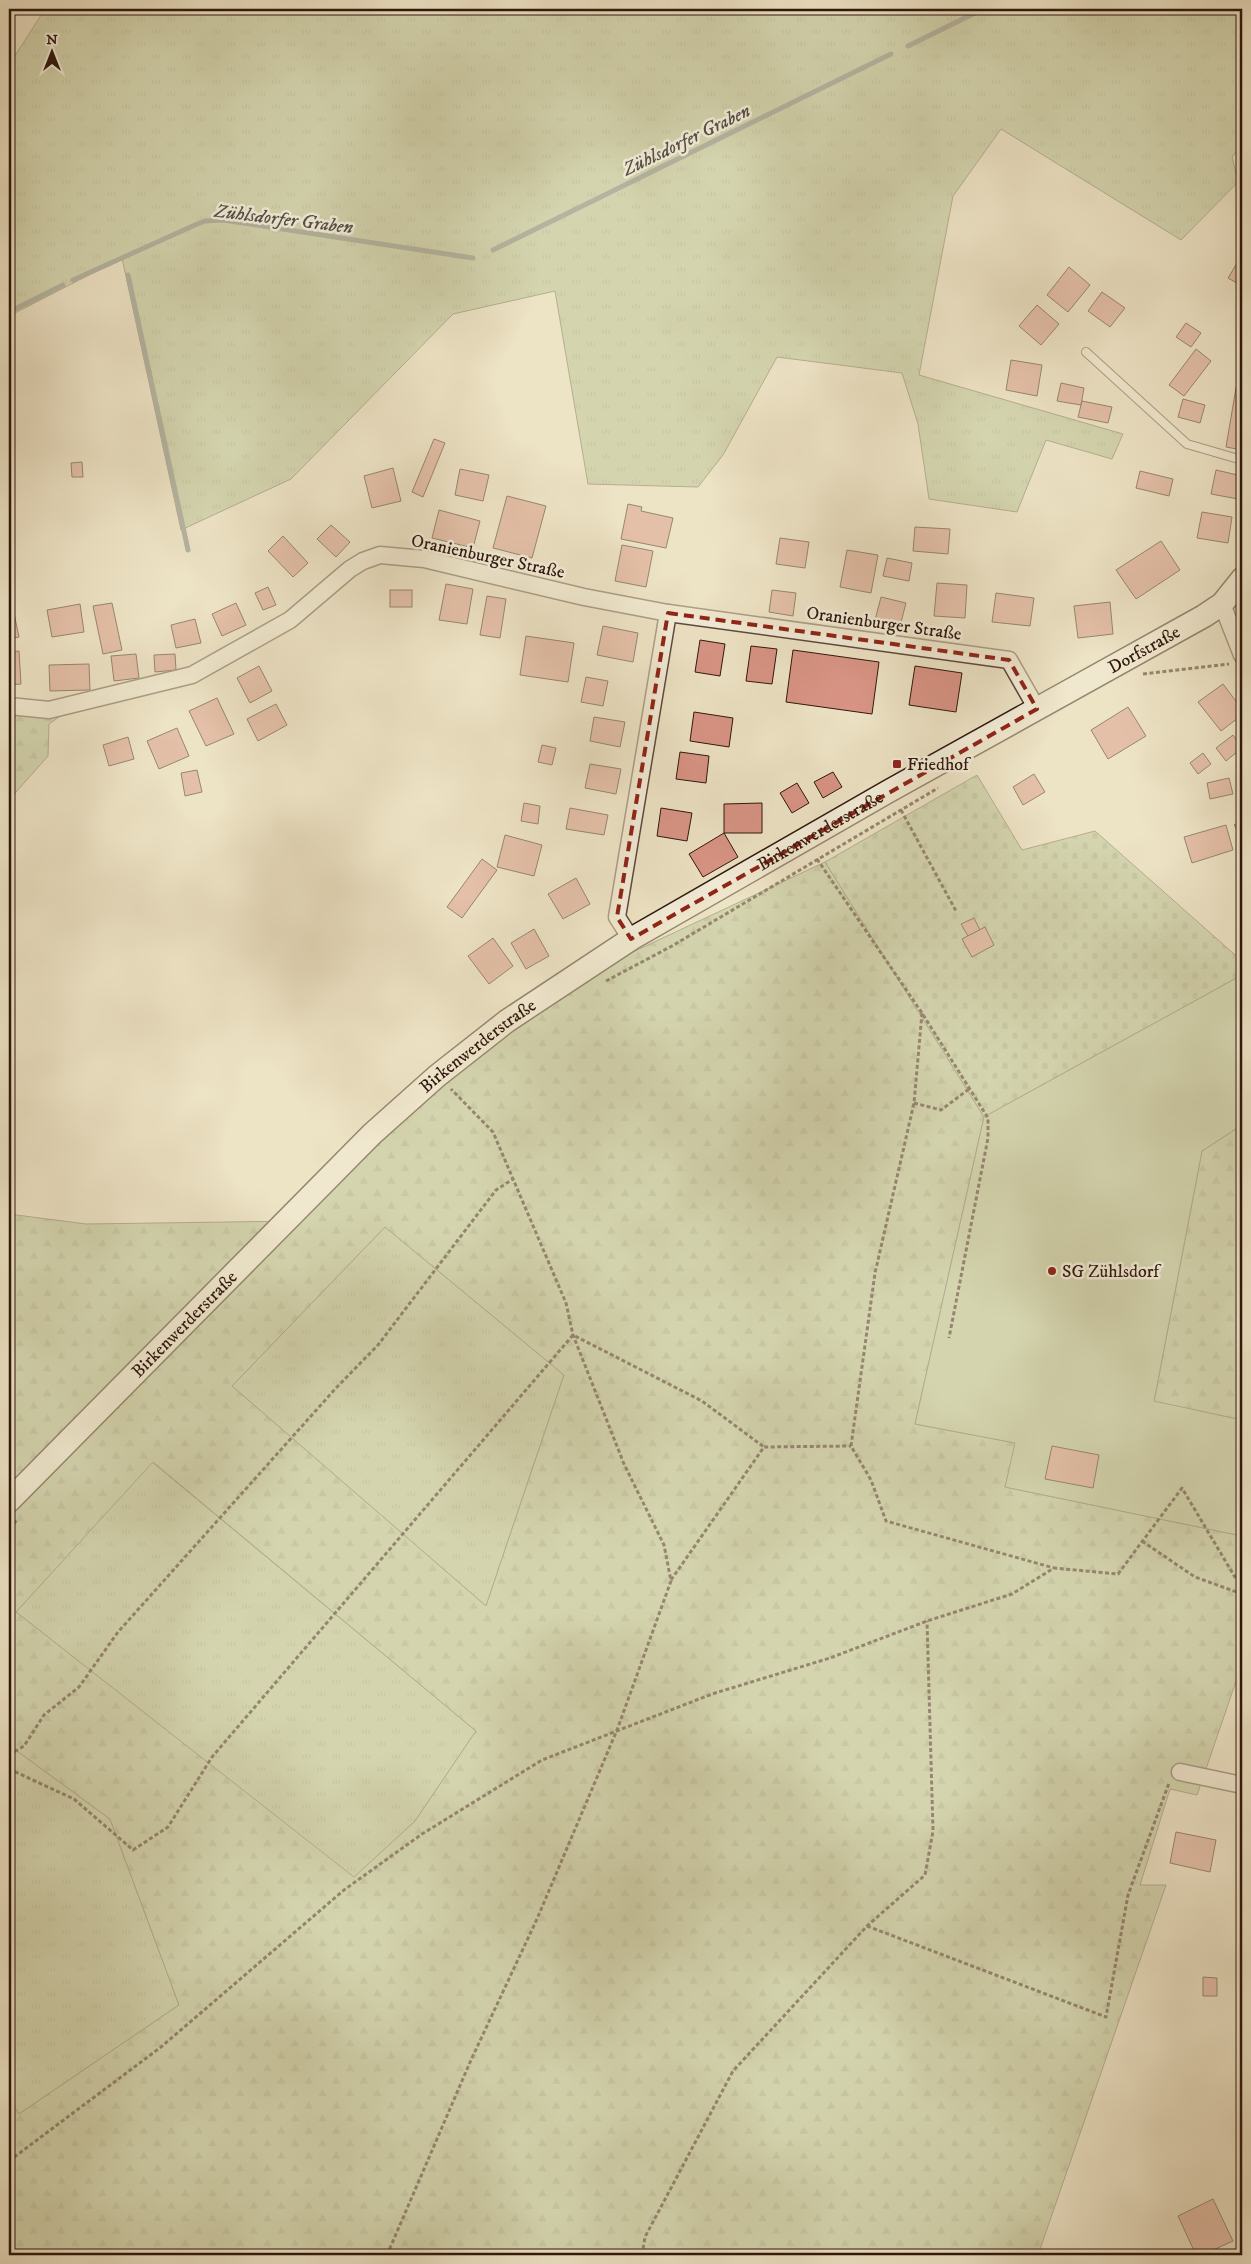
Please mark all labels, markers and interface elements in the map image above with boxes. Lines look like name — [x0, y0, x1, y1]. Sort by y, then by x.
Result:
north arrow — [28, 28, 78, 78]
text: N — [46, 31, 58, 49]
water label: Zühlsdorfer Graben — [618, 99, 755, 182]
water label: Zühlsdorfer Graben — [212, 199, 355, 239]
street label: Oranienburger Straße — [409, 530, 567, 584]
street label: Oranienburger Straße — [805, 602, 963, 646]
street label: Dorfstraße — [1104, 621, 1184, 679]
place label: Friedhof — [907, 754, 972, 776]
marker: Friedhof — [891, 758, 903, 770]
street label: Birkenwerderstraße — [754, 787, 887, 876]
street label: Birkenwerderstraße — [415, 995, 541, 1098]
place label: SG Zühlsdorf — [1062, 1261, 1162, 1283]
marker: SG Zühlsdorf — [1046, 1265, 1058, 1277]
street label: Birkenwerderstraße — [127, 1267, 242, 1383]

